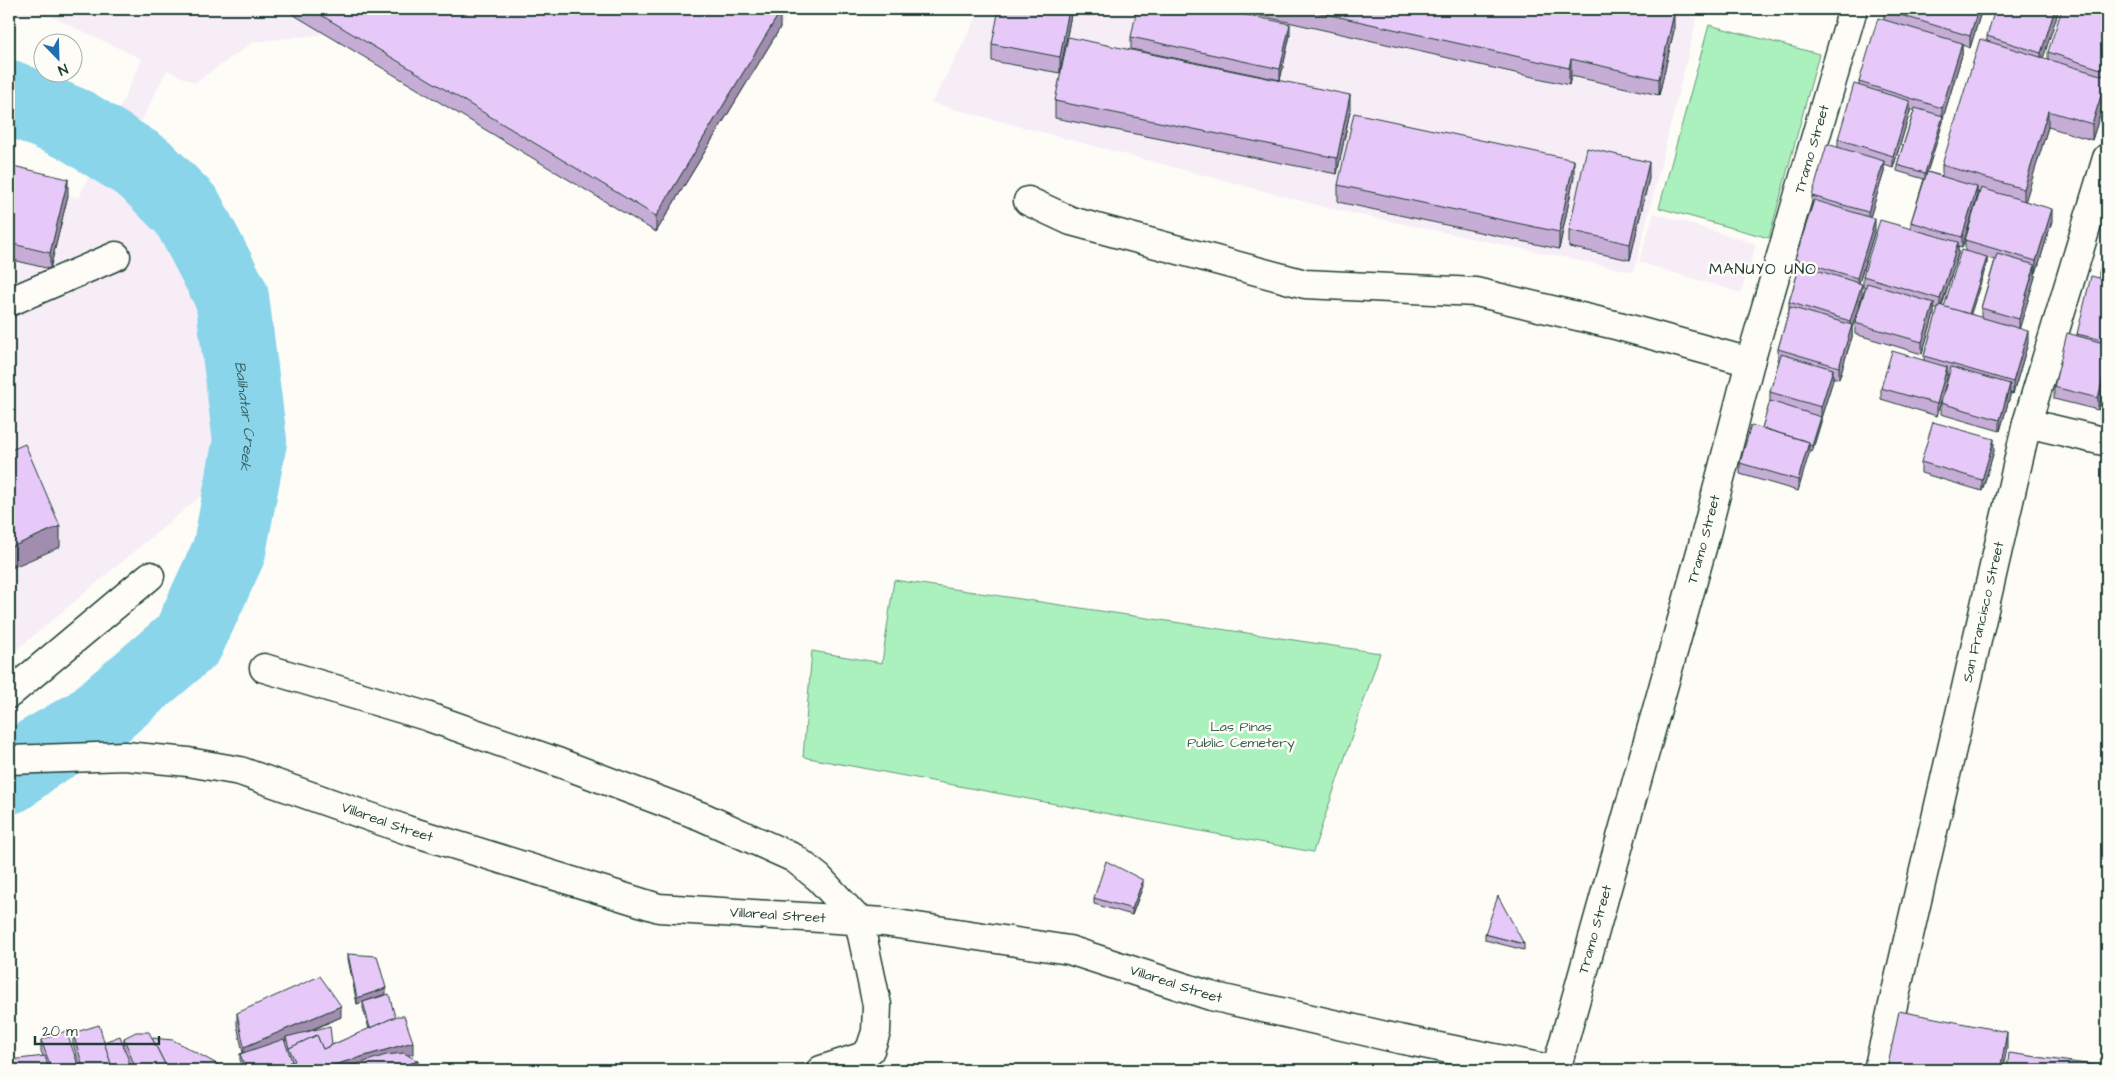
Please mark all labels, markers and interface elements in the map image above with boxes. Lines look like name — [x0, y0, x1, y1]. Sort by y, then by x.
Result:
north arrow — [32, 32, 82, 82]
text: N — [55, 58, 71, 80]
street label: Tramo Street — [1790, 102, 1835, 196]
district label: MANUYO UNO — [1709, 258, 1817, 280]
water label: Balihatar Creek — [230, 360, 261, 473]
street label: Tramo Street — [1683, 492, 1726, 586]
street label: San Francisco Street — [1958, 539, 2009, 684]
park label: Las Pinas Public Cemetery — [1187, 717, 1295, 753]
street label: Villareal Street — [338, 798, 436, 848]
street label: Tramo Street — [1573, 882, 1617, 976]
street label: Villareal Street — [729, 902, 827, 928]
street label: Villareal Street — [1127, 960, 1224, 1008]
scale bar — [35, 1014, 159, 1046]
text: 20 m — [42, 1021, 78, 1042]

